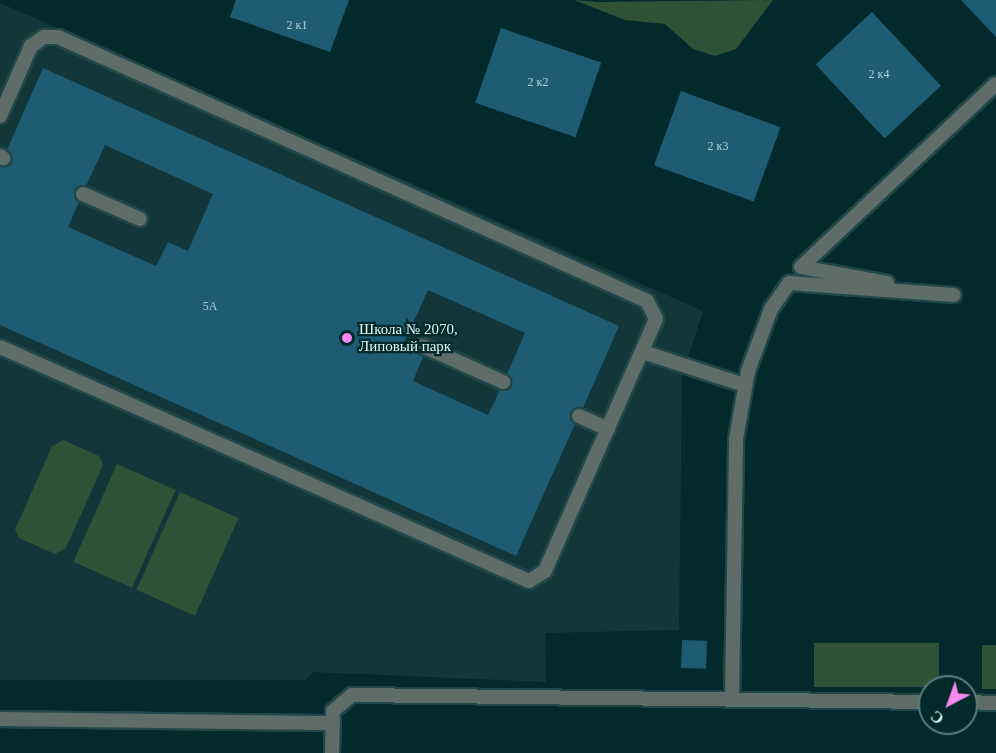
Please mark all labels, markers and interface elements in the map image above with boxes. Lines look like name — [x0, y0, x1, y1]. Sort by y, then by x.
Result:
house number: 2 к1 — [287, 19, 307, 33]
house number: 2 к4 — [869, 68, 889, 82]
house number: 2 к2 — [528, 76, 548, 90]
house number: 2 к3 — [708, 140, 728, 154]
house number: 5А — [203, 300, 217, 314]
place label: Школа № 2070, Липовый парк — [359, 320, 458, 355]
marker: Школа № 2070, Липовый парк — [340, 331, 354, 345]
north arrow — [918, 675, 978, 735]
text: С — [927, 707, 947, 728]

